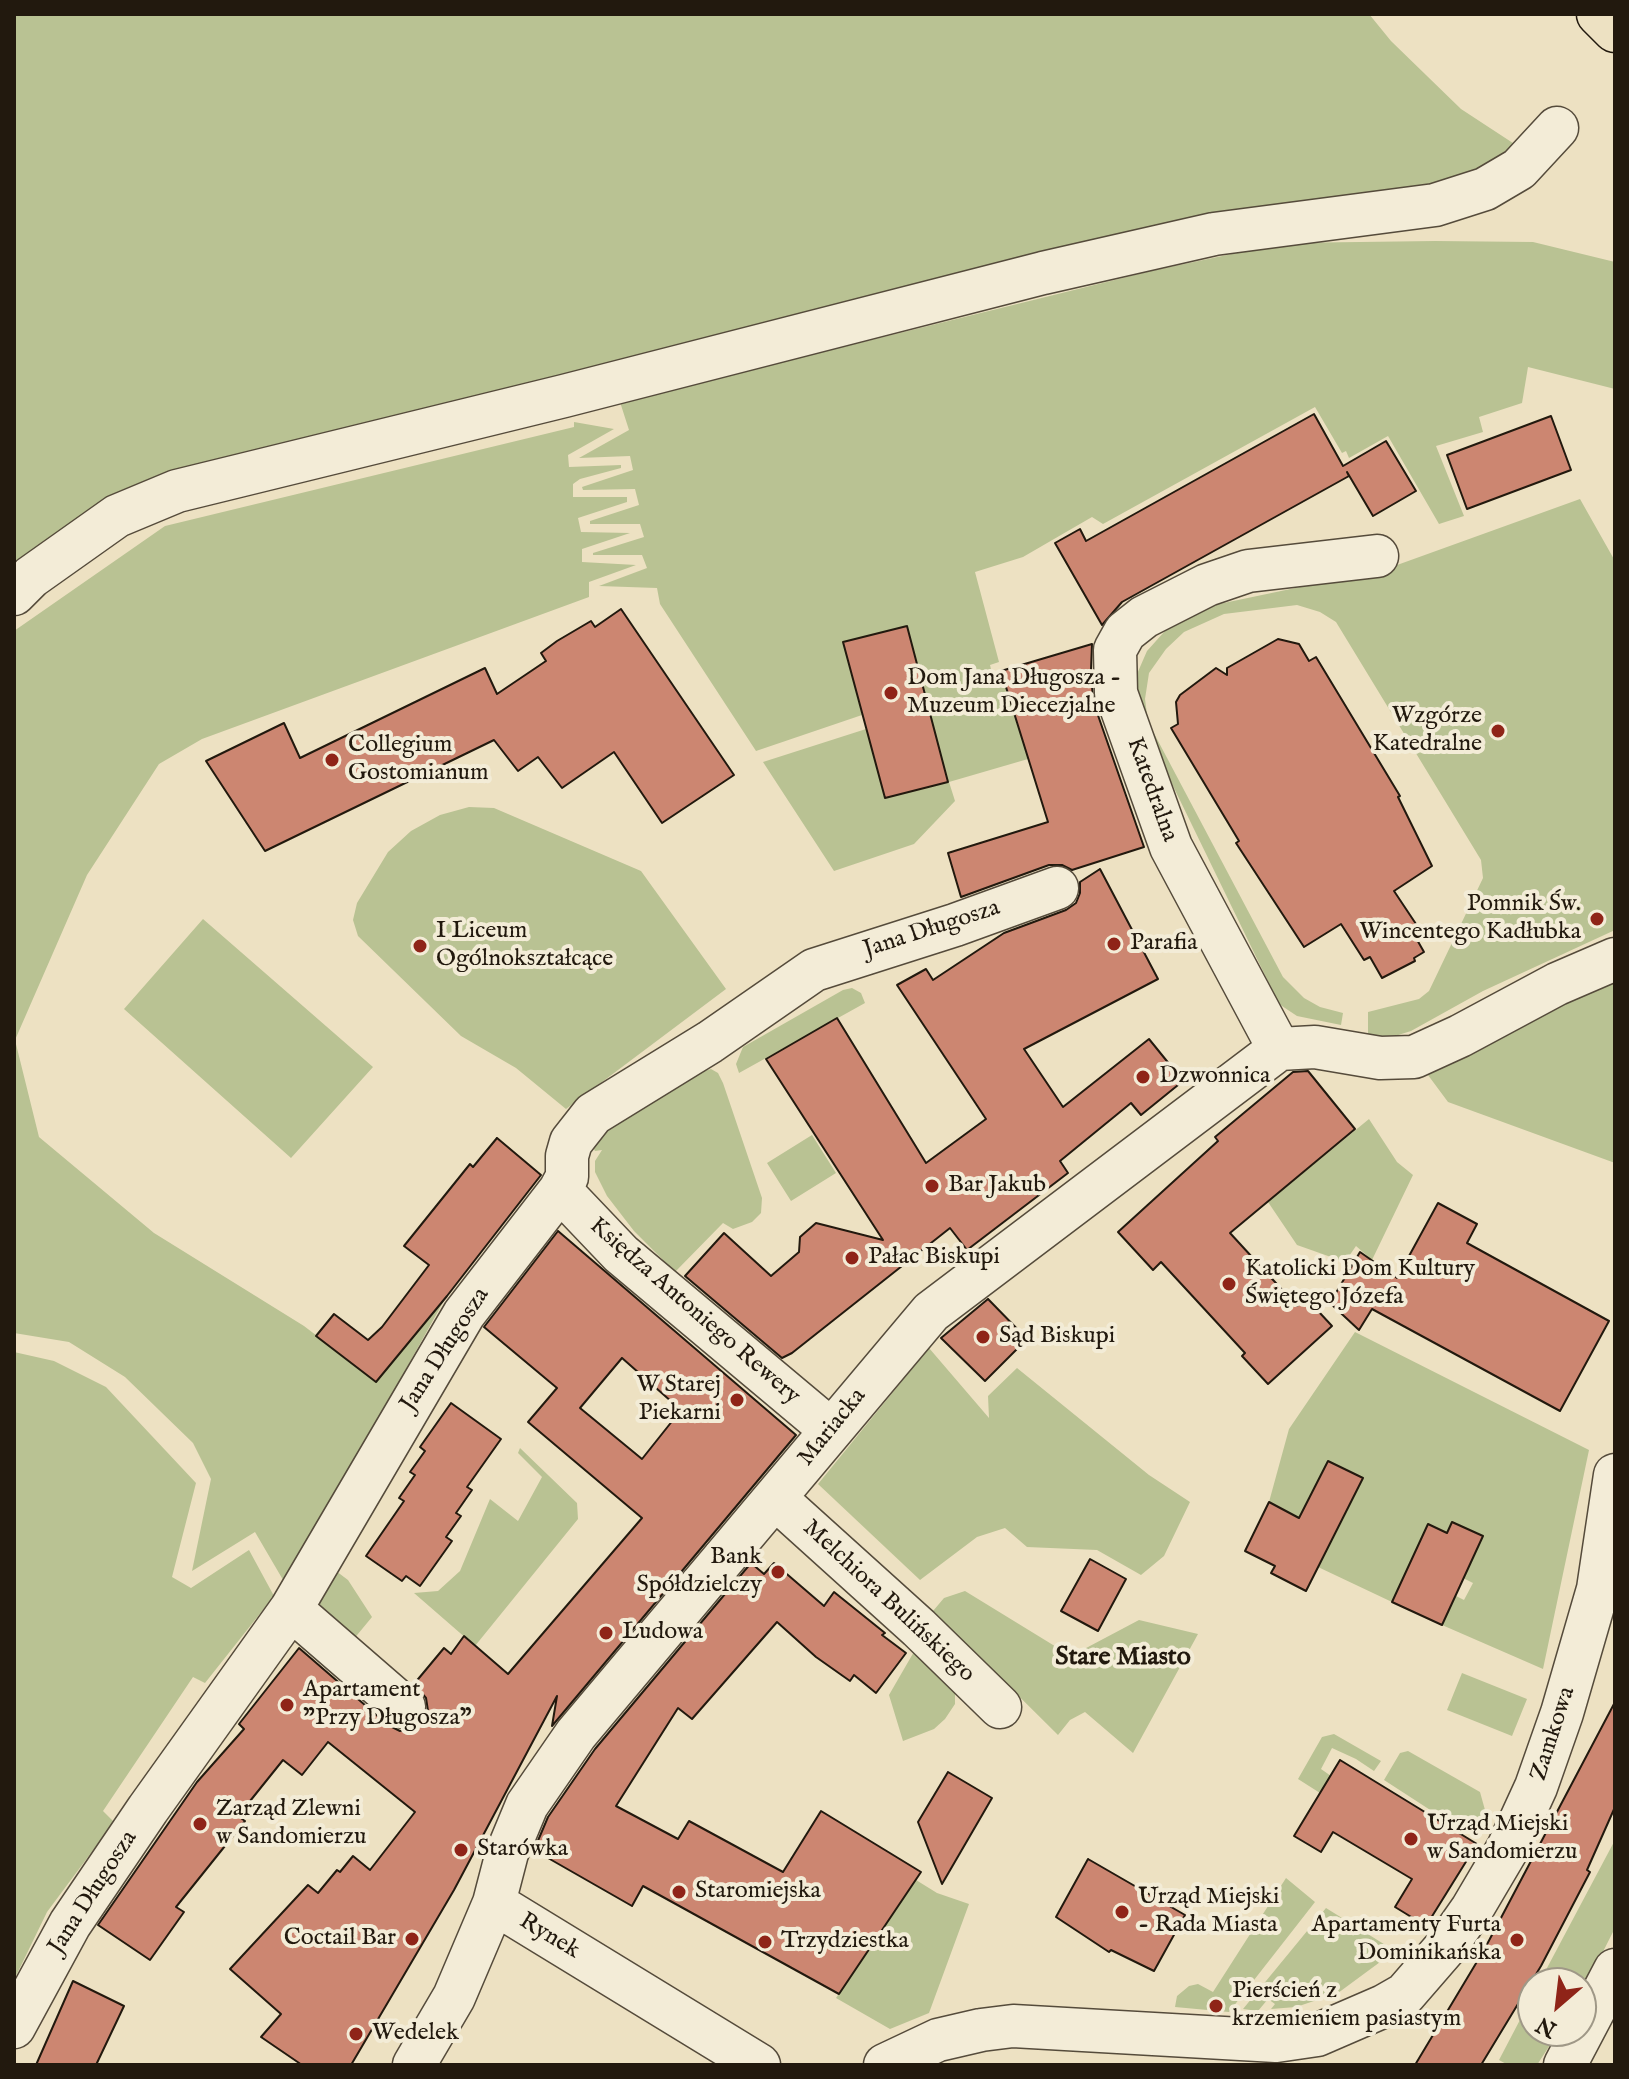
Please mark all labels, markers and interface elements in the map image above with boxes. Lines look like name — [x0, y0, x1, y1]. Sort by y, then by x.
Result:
place label: Dom Jana Długosza - Muzeum Diecezjalne — [907, 665, 1121, 721]
marker: Dom Jana Długosza - Muzeum Diecezjalne — [882, 684, 900, 702]
place label: Wzgórze Katedralne — [1373, 703, 1482, 759]
marker: Wzgórze Katedralne — [1489, 722, 1507, 740]
place label: Collegium Gostomianum — [348, 732, 488, 788]
street label: Katedralna — [1119, 734, 1183, 846]
marker: Collegium Gostomianum — [323, 751, 341, 769]
place label: Pomnik Św. Wincentego Kadłubka — [1359, 891, 1581, 947]
street label: Jana Długosza — [860, 894, 1004, 966]
marker: Pomnik Św. Wincentego Kadłubka — [1588, 910, 1606, 928]
place label: I Liceum Ogólnokształcące — [436, 918, 613, 974]
place label: Parafia — [1130, 930, 1198, 958]
marker: Parafia — [1105, 935, 1123, 953]
marker: I Liceum Ogólnokształcące — [411, 937, 429, 955]
place label: Dzwonnica — [1159, 1063, 1270, 1091]
marker: Dzwonnica — [1134, 1068, 1152, 1086]
place label: Bar Jakub — [948, 1172, 1046, 1200]
marker: Bar Jakub — [923, 1177, 941, 1195]
street label: Księdza Antoniego Rewery — [583, 1212, 805, 1412]
place label: Pałac Biskupi — [868, 1244, 1000, 1272]
marker: Pałac Biskupi — [843, 1249, 861, 1267]
place label: Katolicki Dom Kultury Świętego Józefa — [1245, 1256, 1475, 1312]
marker: Katolicki Dom Kultury Świętego Józefa — [1220, 1275, 1238, 1293]
street label: Jana Długosza — [395, 1283, 497, 1417]
place label: Sąd Biskupi — [999, 1323, 1115, 1351]
marker: Sąd Biskupi — [974, 1328, 992, 1346]
place label: W Starej Piekarni — [636, 1372, 721, 1428]
street label: Mariacka — [793, 1383, 873, 1473]
marker: W Starej Piekarni — [728, 1391, 746, 1409]
street label: Melchiora Bulińskiego — [796, 1515, 980, 1689]
place label: Bank Spółdzielczy — [636, 1544, 762, 1600]
marker: Bank Spółdzielczy — [769, 1563, 787, 1581]
place label: Ludowa — [622, 1619, 703, 1647]
marker: Ludowa — [597, 1624, 615, 1642]
district label: Stare Miasto — [1055, 1643, 1191, 1675]
place label: Apartament "Przy Długosza" — [303, 1677, 472, 1733]
street label: Zamkowa — [1525, 1683, 1583, 1785]
marker: Apartament "Przy Długosza" — [278, 1696, 296, 1714]
place label: Zarząd Zlewni w Sandomierzu — [216, 1796, 366, 1852]
place label: Urząd Miejski w Sandomierzu — [1427, 1811, 1577, 1867]
marker: Zarząd Zlewni w Sandomierzu — [191, 1815, 209, 1833]
street label: Jana Długosza — [43, 1826, 145, 1960]
marker: Urząd Miejski w Sandomierzu — [1402, 1830, 1420, 1848]
place label: Starówka — [477, 1836, 568, 1864]
marker: Starówka — [452, 1841, 470, 1859]
place label: Staromiejska — [695, 1878, 821, 1906]
marker: Staromiejska — [670, 1883, 688, 1901]
place label: Urząd Miejski - Rada Miasta — [1138, 1884, 1279, 1940]
marker: Urząd Miejski - Rada Miasta — [1113, 1903, 1131, 1921]
street label: Rynek — [513, 1908, 585, 1966]
place label: Apartamenty Furta Dominikańska — [1312, 1912, 1501, 1968]
place label: Coctail Bar — [284, 1925, 396, 1953]
place label: Trzydziestka — [781, 1928, 909, 1956]
marker: Coctail Bar — [403, 1930, 421, 1948]
marker: Apartamenty Furta Dominikańska — [1508, 1931, 1526, 1949]
marker: Trzydziestka — [756, 1933, 774, 1951]
north arrow — [1517, 1967, 1597, 2047]
place label: Pierścień z krzemieniem pasiastym — [1232, 1978, 1461, 2034]
marker: Pierścień z krzemieniem pasiastym — [1207, 1997, 1225, 2015]
text: N — [1532, 2010, 1562, 2043]
place label: Wedelek — [372, 2020, 459, 2048]
marker: Wedelek — [347, 2025, 365, 2043]

